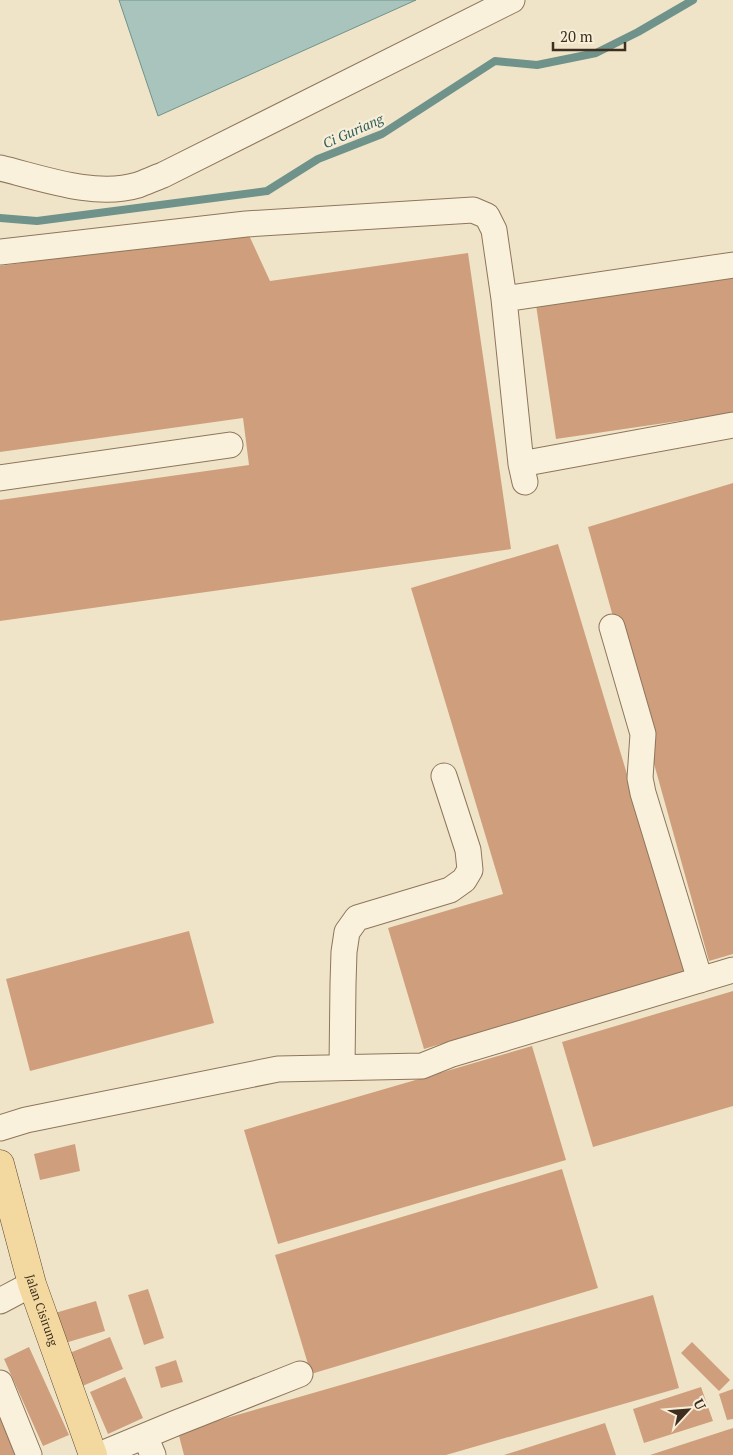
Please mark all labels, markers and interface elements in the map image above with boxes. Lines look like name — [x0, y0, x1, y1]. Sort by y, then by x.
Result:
scale bar — [553, 20, 626, 52]
text: 20 m — [560, 26, 593, 46]
water label: Ci Guriang — [319, 108, 387, 152]
street label: Jalan Cisirung — [23, 1273, 62, 1349]
north arrow — [663, 1385, 713, 1435]
text: U — [689, 1395, 711, 1413]

